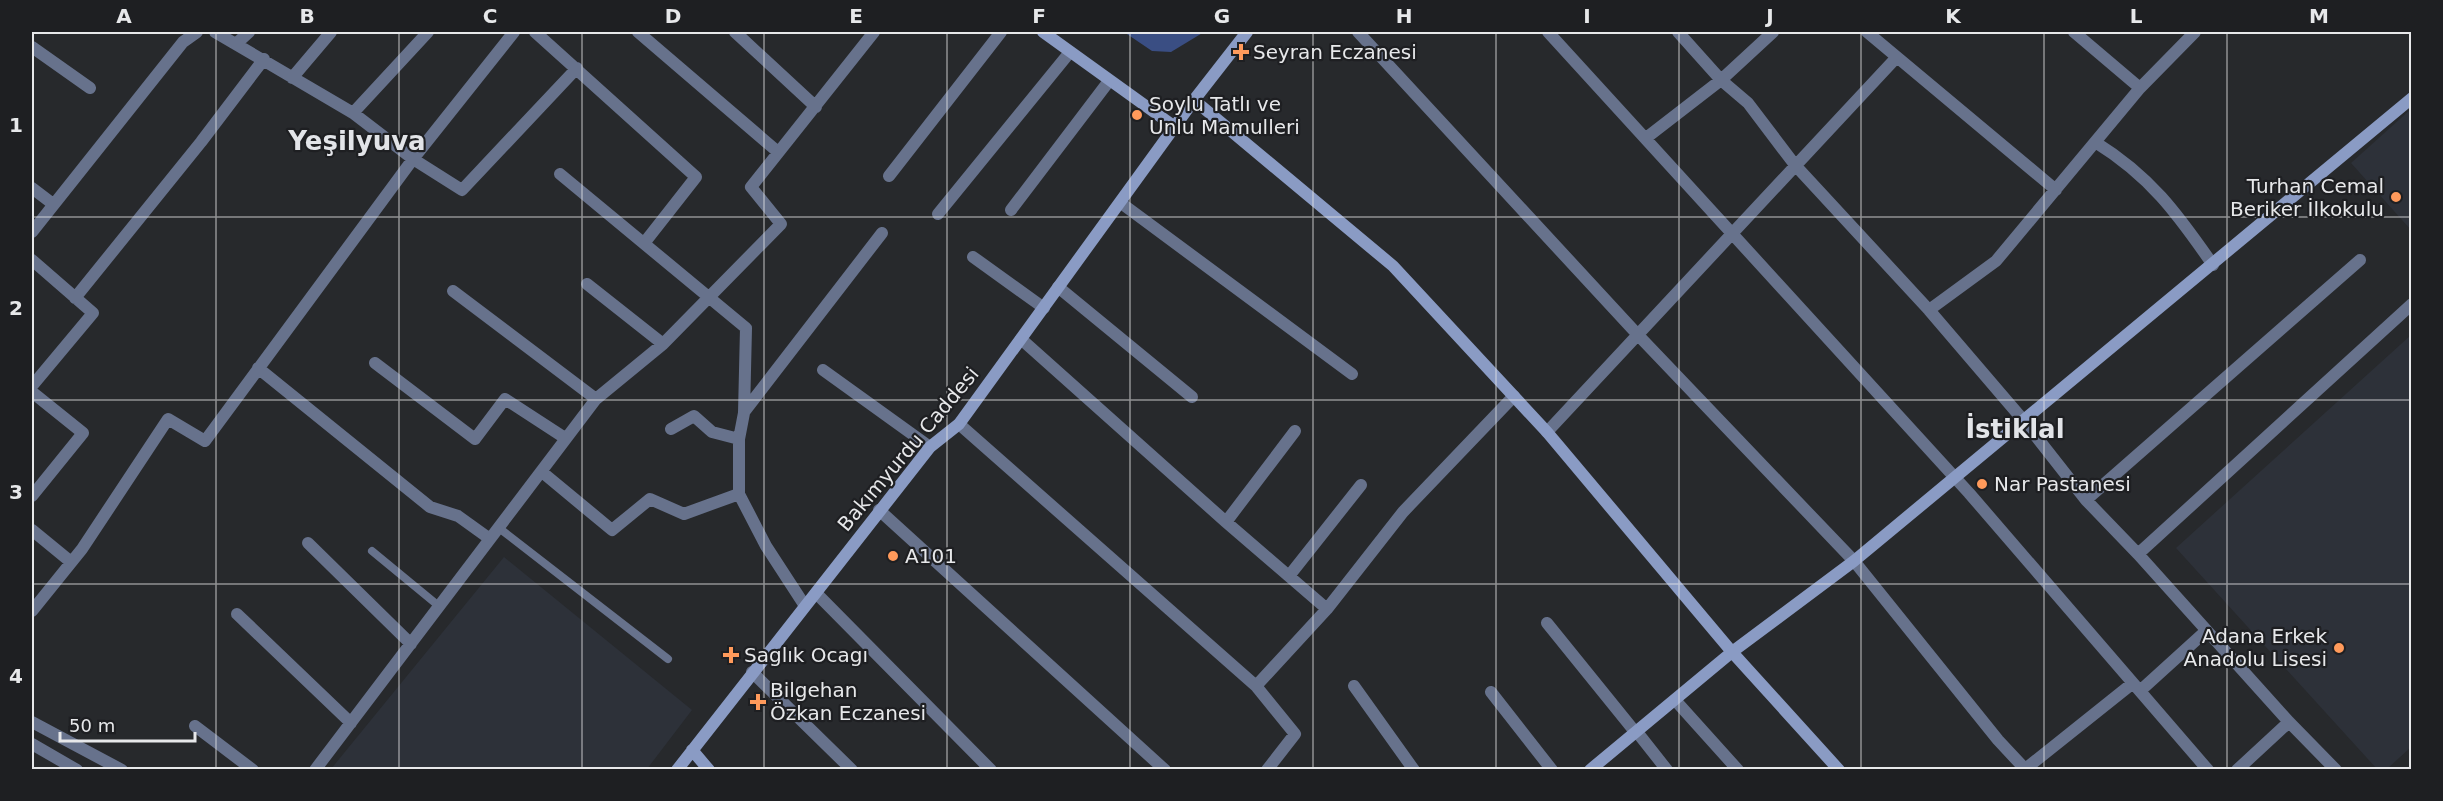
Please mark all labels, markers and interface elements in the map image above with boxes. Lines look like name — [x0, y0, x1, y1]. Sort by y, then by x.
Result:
text: A — [116, 4, 132, 28]
text: B — [299, 4, 315, 28]
text: C — [483, 4, 497, 28]
text: D — [665, 4, 681, 28]
text: E — [849, 4, 863, 28]
text: F — [1032, 4, 1046, 28]
text: G — [1214, 4, 1230, 28]
text: H — [1396, 4, 1412, 28]
text: I — [1583, 4, 1591, 28]
text: J — [1764, 4, 1774, 28]
text: K — [1945, 4, 1962, 28]
text: L — [2130, 4, 2143, 28]
text: M — [2309, 4, 2329, 28]
place label: Seyran Eczanesi — [1253, 40, 1417, 64]
marker: Seyran Eczanesi — [1234, 45, 1248, 59]
place label: Soylu Tatlı ve Unlu Mamulleri — [1149, 92, 1300, 139]
marker: Soylu Tatlı ve Unlu Mamulleri — [1130, 108, 1144, 122]
text: 1 — [9, 113, 23, 137]
district label: Yeşilyuva — [287, 126, 426, 156]
place label: Turhan Cemal Beriker İlkokulu — [2230, 174, 2384, 221]
marker: Turhan Cemal Beriker İlkokulu — [2389, 190, 2403, 204]
text: 2 — [9, 296, 23, 320]
street label: Bakımyurdu Caddesi — [832, 362, 984, 536]
district label: İstiklal — [1965, 413, 2065, 444]
place label: Nar Pastanesi — [1994, 472, 2131, 496]
marker: Nar Pastanesi — [1975, 477, 1989, 491]
text: 3 — [9, 480, 23, 504]
place label: A101 — [905, 544, 957, 568]
marker: A101 — [886, 549, 900, 563]
place label: Adana Erkek Anadolu Lisesi — [2183, 624, 2327, 671]
marker: Adana Erkek Anadolu Lisesi — [2332, 641, 2346, 655]
place label: Saglık Ocagı — [744, 643, 868, 667]
marker: Saglık Ocagı — [722, 646, 740, 664]
text: 4 — [9, 664, 23, 688]
place label: Bilgehan Özkan Eczanesi — [770, 678, 926, 725]
marker: Bilgehan Özkan Eczanesi — [751, 695, 765, 709]
scale bar — [60, 705, 195, 743]
text: 50 m — [69, 715, 115, 736]

